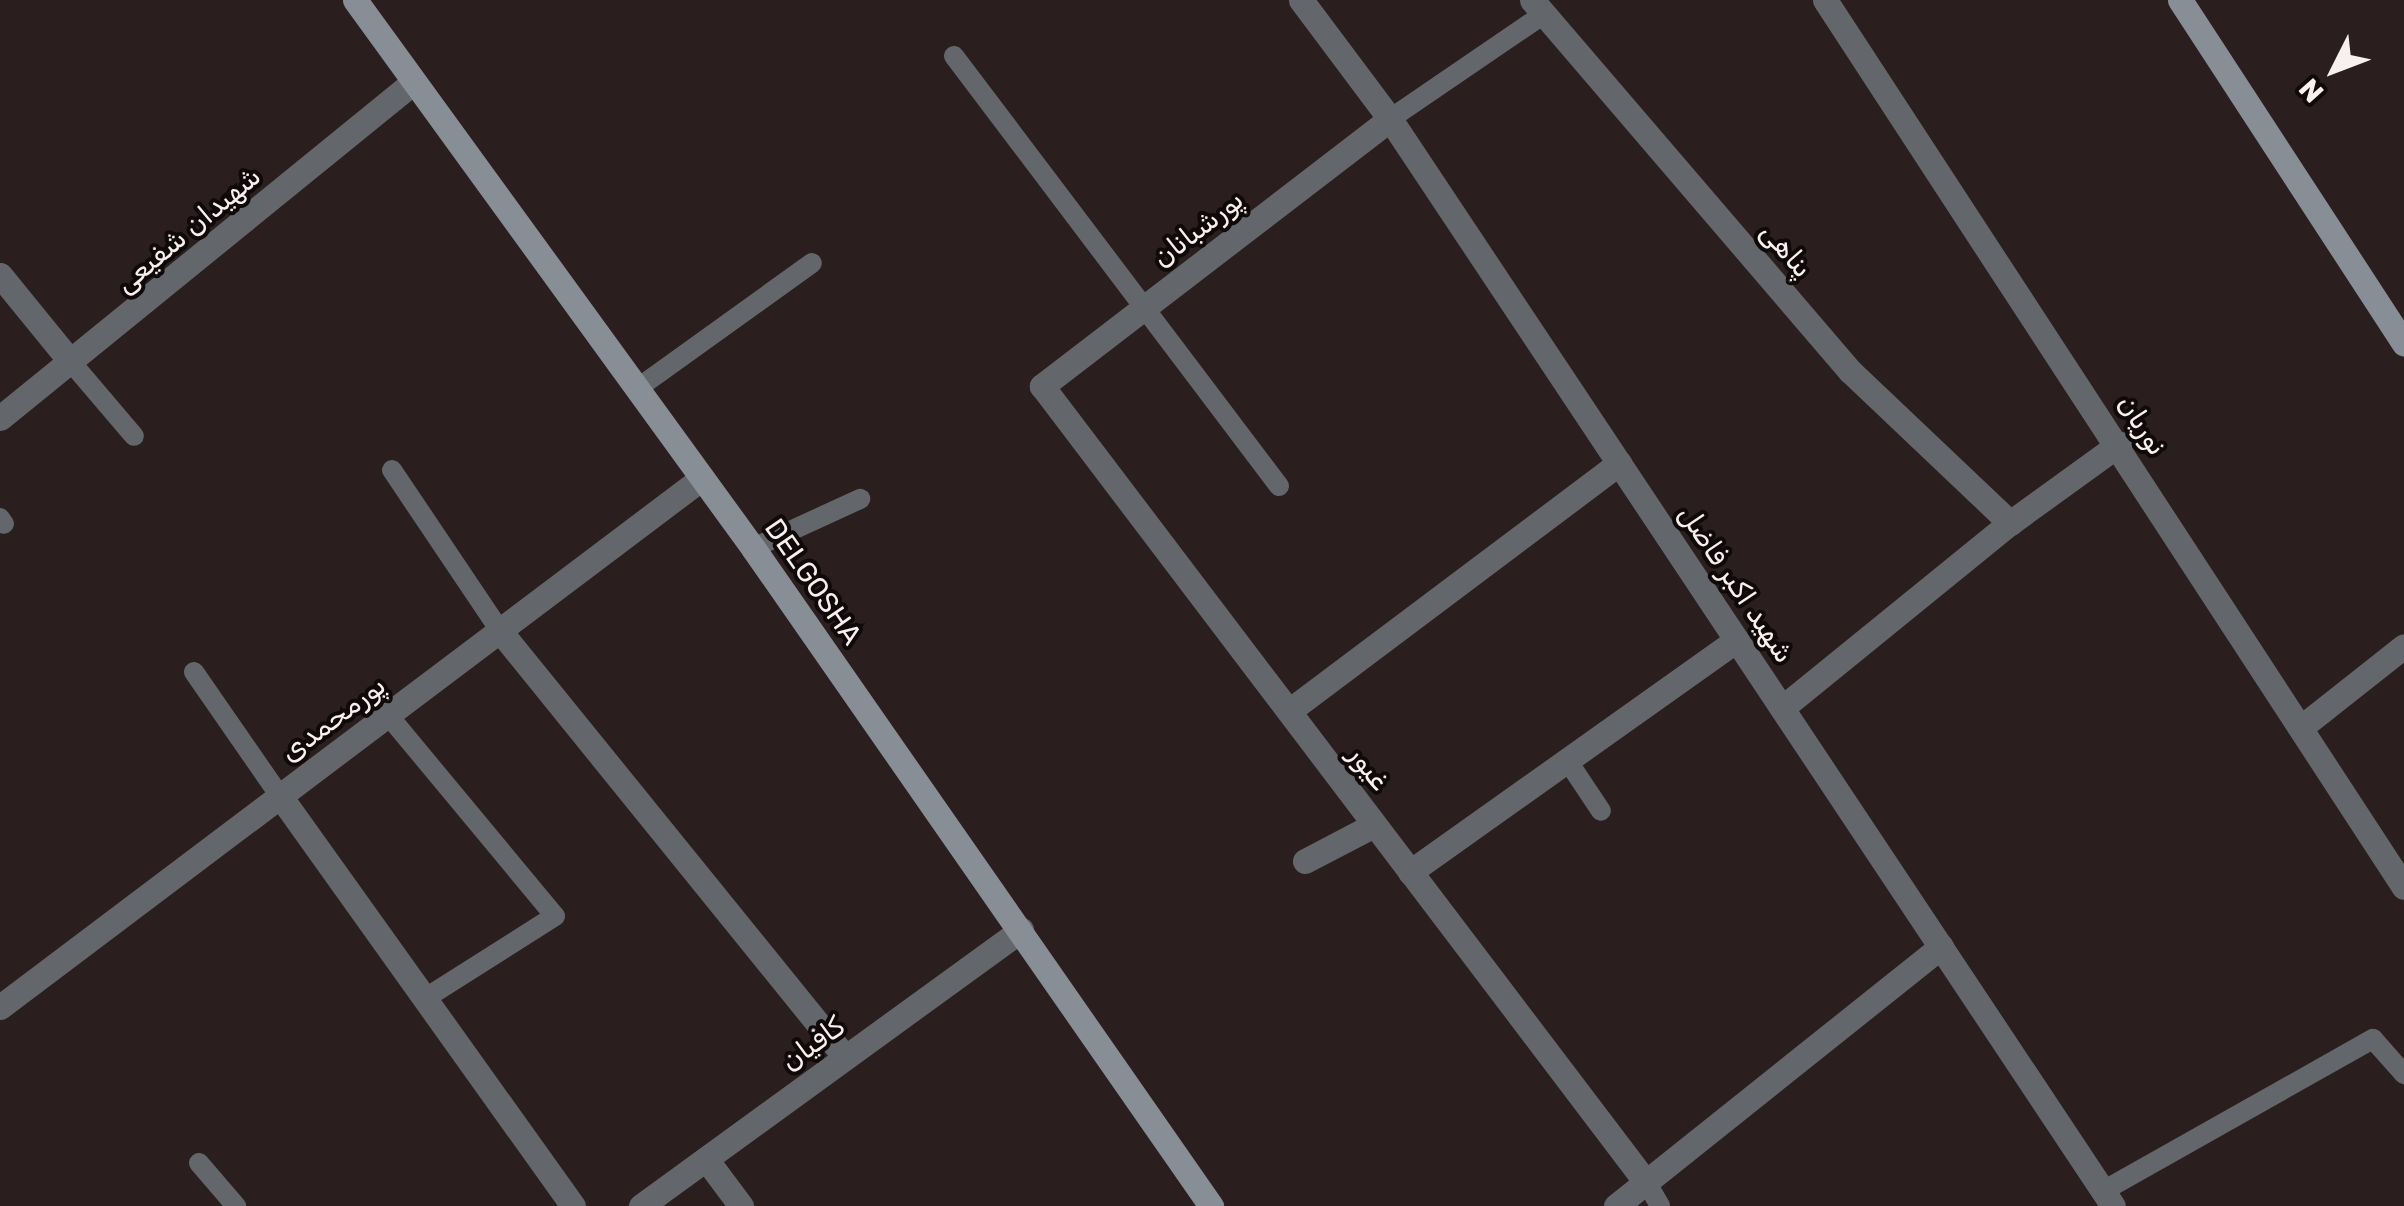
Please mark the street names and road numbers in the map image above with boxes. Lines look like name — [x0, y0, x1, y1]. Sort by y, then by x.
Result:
street label: شهیدان شفیعی — [109, 160, 267, 300]
street label: پورشبانان — [1146, 183, 1250, 275]
street label: پناهی — [1753, 215, 1819, 285]
street label: نوریان — [2110, 388, 2174, 462]
street label: شهید اکبر فاضل — [1671, 499, 1801, 669]
street label: DELGOSHA — [757, 513, 869, 651]
street label: پورمحمدی — [274, 669, 392, 769]
street label: غیور — [1341, 739, 1397, 797]
street label: کافیان — [775, 1010, 851, 1078]

